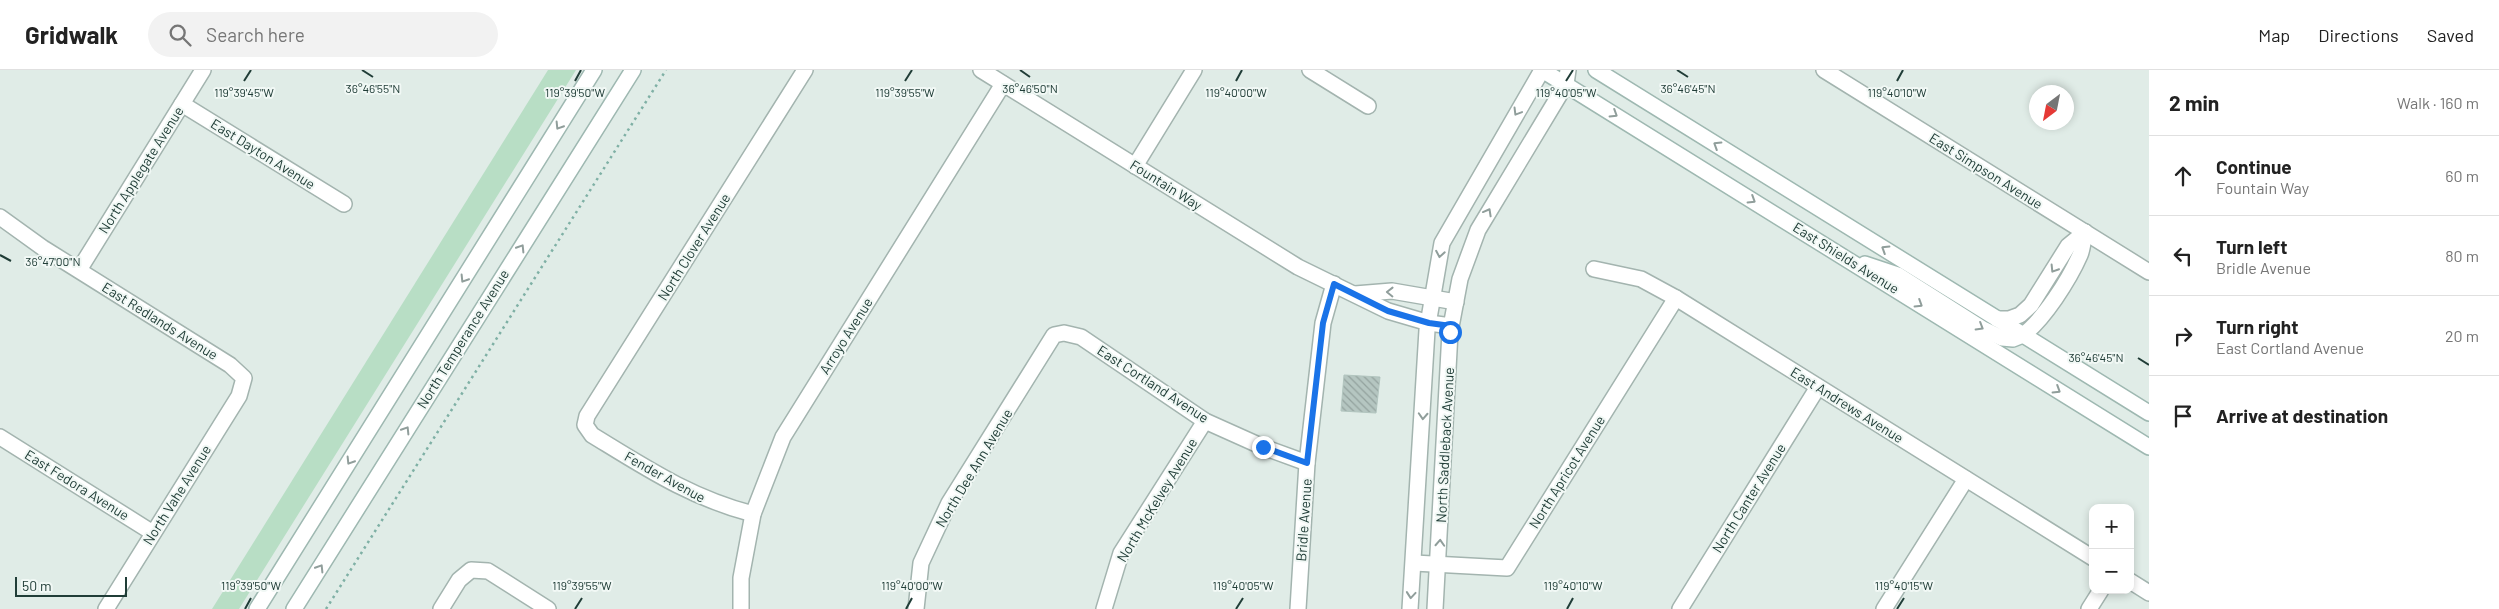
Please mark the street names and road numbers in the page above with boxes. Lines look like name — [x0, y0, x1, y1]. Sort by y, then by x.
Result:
street label: North Applegate Avenue — [94, 103, 187, 236]
street label: East Dayton Avenue — [208, 115, 319, 192]
street label: East Simpson Avenue — [1926, 129, 2046, 212]
street label: Fountain Way — [1127, 156, 1206, 214]
street label: North Clover Avenue — [654, 190, 733, 303]
street label: East Shields Avenue — [1790, 218, 1902, 297]
street label: North Temperance Avenue — [413, 266, 512, 411]
street label: East Redlands Avenue — [99, 278, 221, 363]
street label: Arroyo Avenue — [815, 294, 876, 377]
street label: East Cortland Avenue — [1094, 341, 1212, 426]
street label: East Andrews Avenue — [1788, 363, 1907, 446]
street label: North Saddleback Avenue — [1432, 367, 1457, 523]
street label: North Dee Ann Avenue — [931, 405, 1016, 530]
street label: North Apricot Avenue — [1525, 412, 1608, 531]
street label: North McKelvey Avenue — [1113, 435, 1200, 565]
street label: North Canter Avenue — [1708, 440, 1789, 556]
street label: North Vahe Avenue — [139, 442, 214, 548]
street label: East Fedora Avenue — [22, 446, 133, 524]
street label: Fender Avenue — [622, 447, 709, 506]
street label: Bridle Avenue — [1292, 478, 1315, 562]

